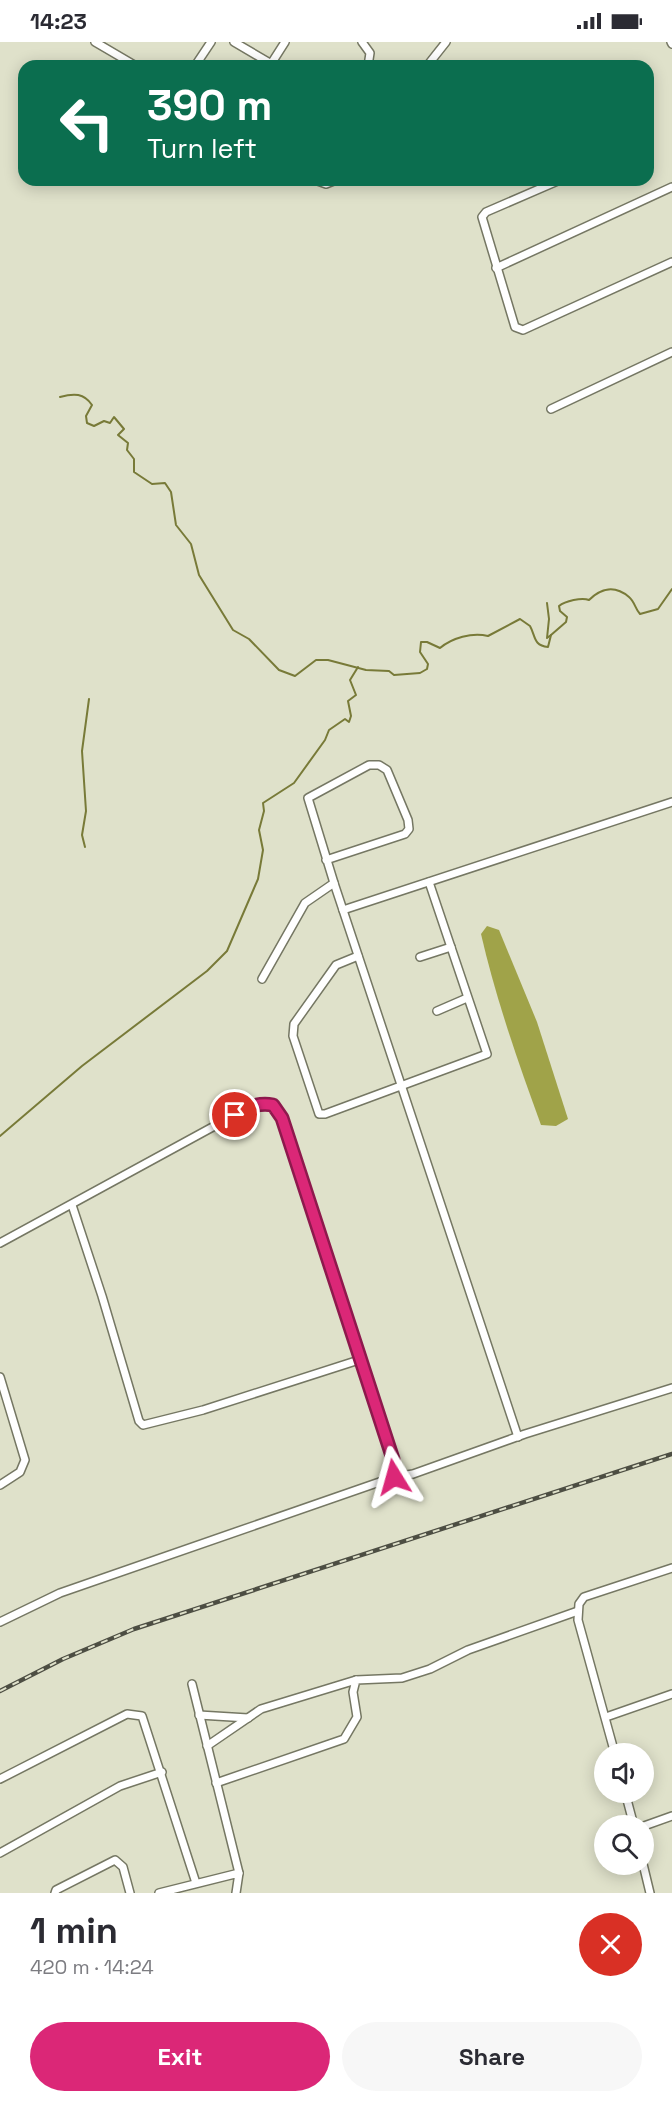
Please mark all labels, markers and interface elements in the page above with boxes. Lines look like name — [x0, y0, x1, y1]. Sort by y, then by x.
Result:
text: 14:23 — [30, 7, 87, 35]
text: 390 m — [147, 79, 272, 132]
icon: left — [48, 84, 126, 162]
text: Turn left — [147, 131, 257, 166]
pin — [209, 1089, 260, 1140]
icon: arrive — [218, 1098, 251, 1131]
position arrow — [362, 1445, 426, 1509]
map controls — [594, 1743, 654, 1875]
button: sound — [594, 1743, 654, 1803]
button: search — [594, 1815, 654, 1875]
text: 1 min — [30, 1908, 118, 1954]
button: close — [579, 1913, 642, 1976]
text: 420 m · 14:24 — [30, 1954, 154, 1980]
button: Exit — [30, 2022, 330, 2091]
button: Share — [342, 2022, 642, 2091]

